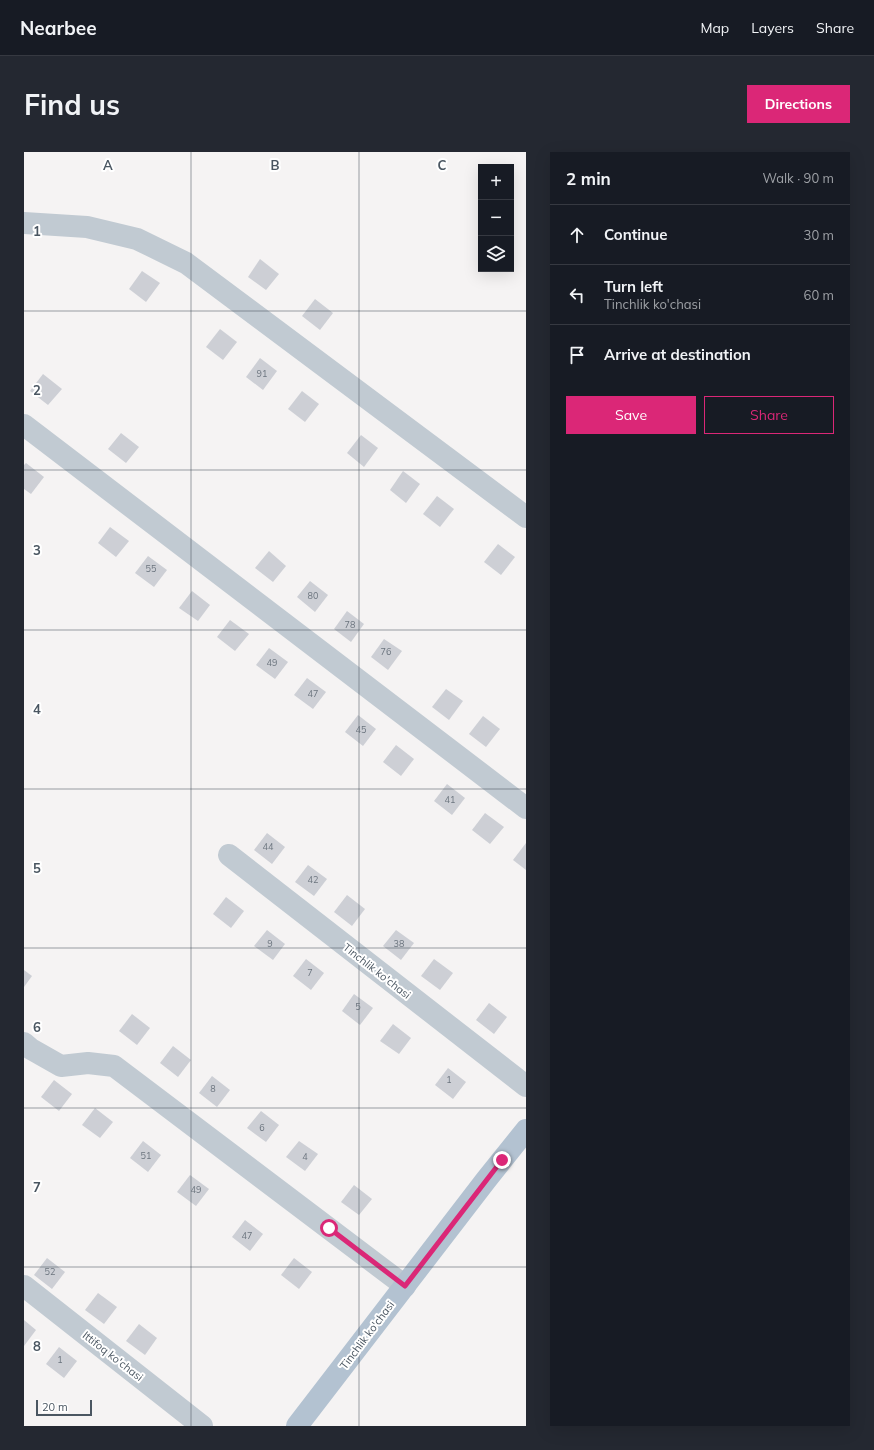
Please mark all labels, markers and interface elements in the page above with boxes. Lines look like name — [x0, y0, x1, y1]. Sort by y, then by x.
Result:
text: Nearbee — [20, 16, 97, 40]
text: Map — [700, 19, 729, 37]
text: Layers — [751, 19, 794, 37]
text: Share — [816, 19, 854, 37]
button: Directions — [747, 85, 850, 123]
text: Find us — [24, 87, 120, 122]
text: A — [103, 157, 113, 173]
text: B — [271, 157, 280, 173]
text: C — [438, 157, 447, 173]
map controls — [478, 164, 514, 272]
button: + — [478, 164, 514, 200]
text: 2 min — [566, 168, 611, 189]
text: Walk · 90 m — [763, 170, 834, 186]
button: − — [478, 200, 514, 236]
text: 1 — [33, 223, 41, 239]
icon: ahead — [566, 224, 588, 246]
text: Continue — [604, 225, 667, 244]
text: 30 m — [804, 227, 834, 243]
button: layers — [478, 236, 514, 272]
text: Turn left — [604, 277, 663, 296]
icon: left — [566, 284, 588, 306]
text: 60 m — [804, 287, 834, 303]
text: Tinchlik ko'chasi — [604, 296, 701, 312]
icon: arrive — [566, 344, 588, 366]
text: Arrive at destination — [604, 345, 751, 364]
house number: 91 — [257, 368, 267, 379]
text: 2 — [33, 382, 41, 398]
button: Save — [566, 396, 696, 434]
button: Share — [704, 396, 834, 434]
text: 3 — [33, 542, 41, 558]
house number: 55 — [146, 563, 157, 574]
house number: 80 — [308, 590, 318, 601]
house number: 78 — [345, 619, 355, 630]
house number: 76 — [381, 646, 391, 657]
house number: 49 — [267, 657, 277, 668]
house number: 47 — [308, 688, 318, 699]
text: 4 — [33, 701, 41, 717]
house number: 45 — [356, 724, 367, 735]
house number: 41 — [445, 794, 455, 805]
house number: 44 — [263, 841, 274, 852]
text: 5 — [33, 860, 41, 876]
house number: 42 — [308, 874, 318, 885]
house number: 9 — [267, 938, 273, 949]
house number: 38 — [394, 938, 404, 949]
street label: Tinchlik ko'chasi — [340, 940, 414, 1002]
house number: 7 — [307, 967, 313, 978]
house number: 5 — [355, 1001, 361, 1012]
text: 6 — [33, 1019, 41, 1035]
house number: 1 — [446, 1074, 452, 1085]
house number: 8 — [210, 1083, 216, 1094]
house number: 6 — [259, 1122, 265, 1133]
house number: 51 — [141, 1150, 151, 1161]
house number: 4 — [302, 1151, 308, 1162]
route end — [493, 1151, 511, 1169]
text: 7 — [33, 1179, 41, 1195]
house number: 49 — [191, 1184, 201, 1195]
route start — [320, 1219, 338, 1237]
house number: 47 — [242, 1230, 252, 1241]
house number: 52 — [45, 1266, 55, 1277]
street label: Tinchlik ko'chasi — [337, 1298, 397, 1372]
street label: Ittifoq ko'chasi — [80, 1328, 146, 1384]
text: 8 — [33, 1338, 41, 1354]
house number: 1 — [57, 1354, 63, 1365]
scale bar — [36, 1398, 92, 1417]
text: 20 m — [42, 1400, 68, 1414]

